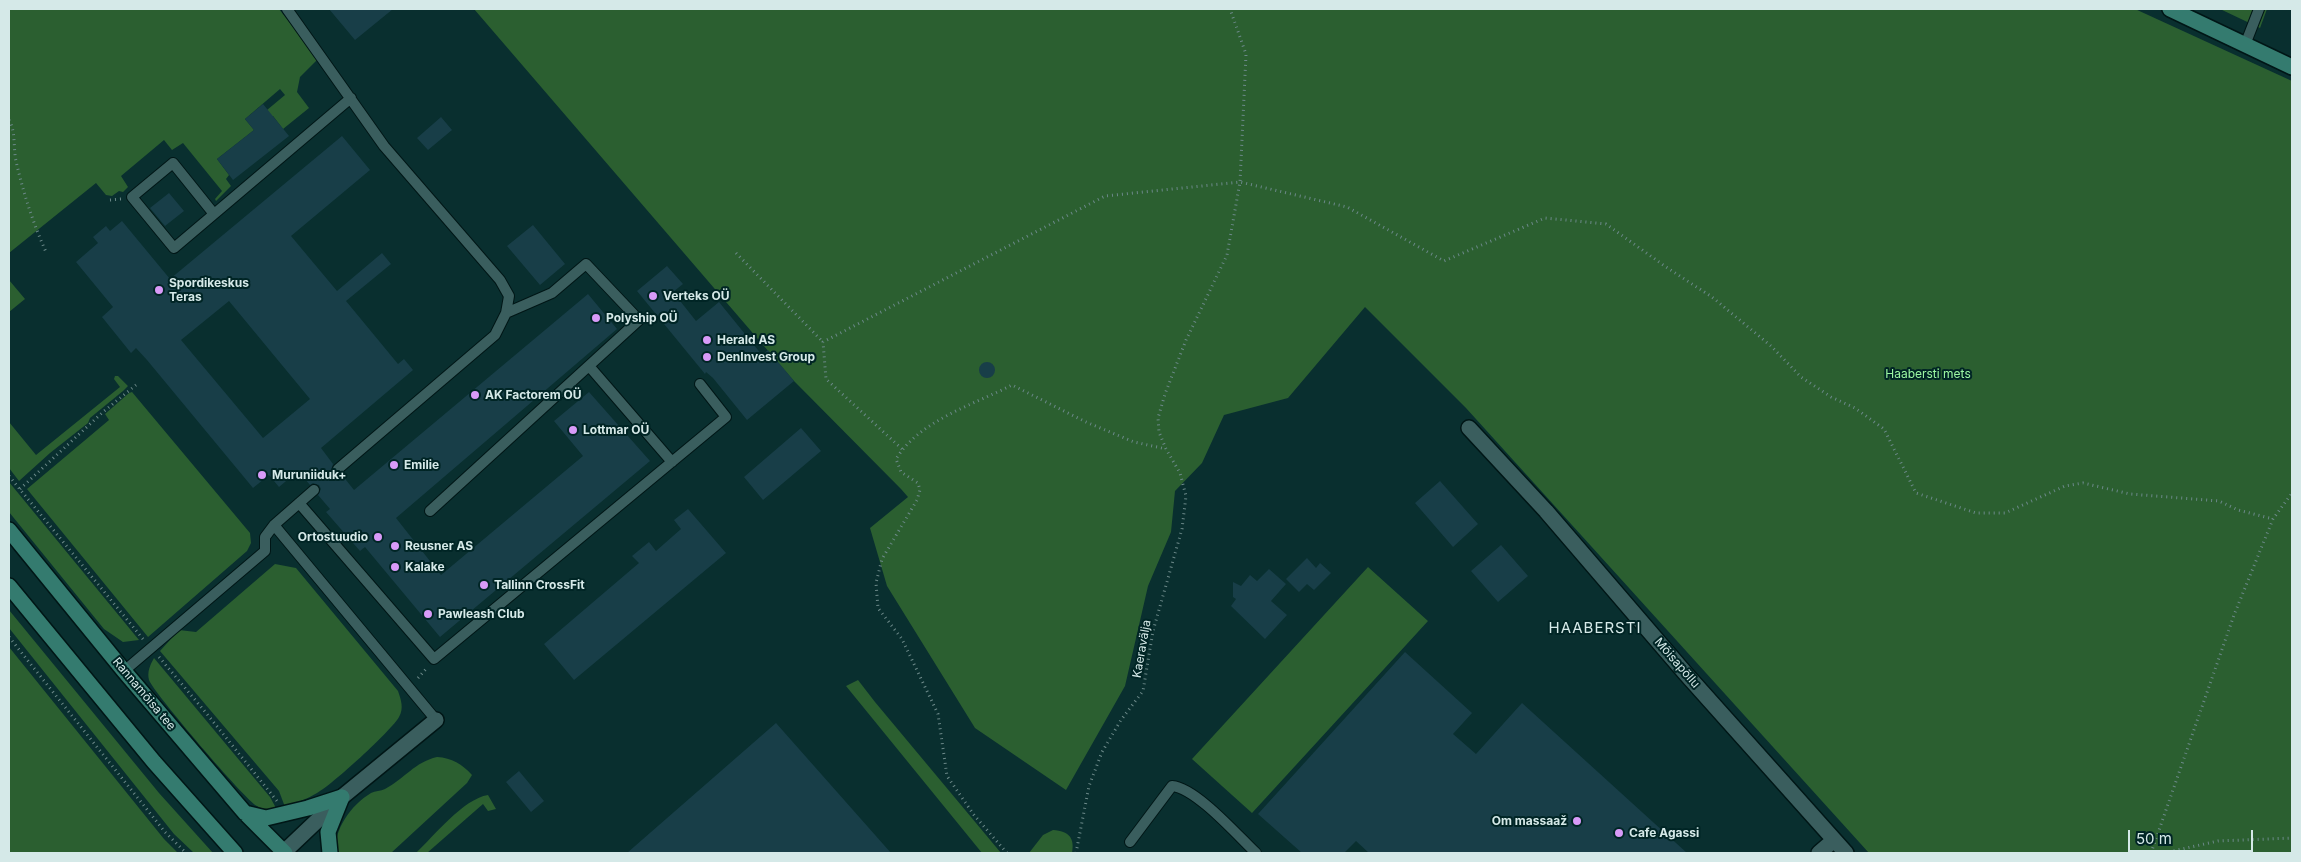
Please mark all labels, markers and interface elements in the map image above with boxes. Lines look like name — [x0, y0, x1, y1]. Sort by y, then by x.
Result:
place label: Spordikeskus Teras — [169, 276, 249, 304]
marker: Spordikeskus Teras — [153, 284, 165, 296]
place label: Verteks OÜ — [663, 289, 729, 303]
marker: Verteks OÜ — [647, 290, 659, 302]
place label: Polyship OÜ — [606, 311, 678, 325]
marker: Polyship OÜ — [590, 312, 602, 324]
place label: Herald AS — [717, 333, 775, 347]
marker: Herald AS — [701, 334, 713, 346]
place label: DenInvest Group — [717, 350, 815, 364]
marker: DenInvest Group — [701, 351, 713, 363]
park label: Haabersti mets — [1885, 367, 1971, 381]
place label: AK Factorem OÜ — [485, 388, 582, 402]
marker: AK Factorem OÜ — [469, 389, 481, 401]
place label: Lottmar OÜ — [583, 423, 649, 437]
marker: Lottmar OÜ — [567, 424, 579, 436]
place label: Emilie — [404, 458, 439, 472]
marker: Emilie — [388, 459, 400, 471]
place label: Muruniiduk+ — [272, 468, 346, 482]
marker: Muruniiduk+ — [256, 469, 268, 481]
place label: Ortostuudio — [298, 530, 368, 544]
marker: Ortostuudio — [372, 531, 384, 543]
place label: Reusner AS — [405, 539, 473, 553]
marker: Reusner AS — [389, 540, 401, 552]
place label: Kalake — [405, 560, 445, 574]
marker: Kalake — [389, 561, 401, 573]
place label: Tallinn CrossFit — [494, 578, 585, 592]
marker: Tallinn CrossFit — [478, 579, 490, 591]
place label: Pawleash Club — [438, 607, 524, 621]
marker: Pawleash Club — [422, 608, 434, 620]
street label: Kaeravälja — [1130, 619, 1154, 679]
district label: HAABERSTI — [1547, 619, 1643, 637]
street label: Mõisapõllu — [1651, 635, 1703, 691]
street label: Rannamõisa tee — [110, 655, 178, 733]
place label: Om massaaž — [1492, 814, 1567, 828]
marker: Om massaaž — [1571, 815, 1583, 827]
scale bar — [2131, 820, 2256, 852]
place label: Cafe Agassi — [1629, 826, 1699, 840]
marker: Cafe Agassi — [1613, 827, 1625, 839]
text: 50 m — [2136, 829, 2172, 848]

